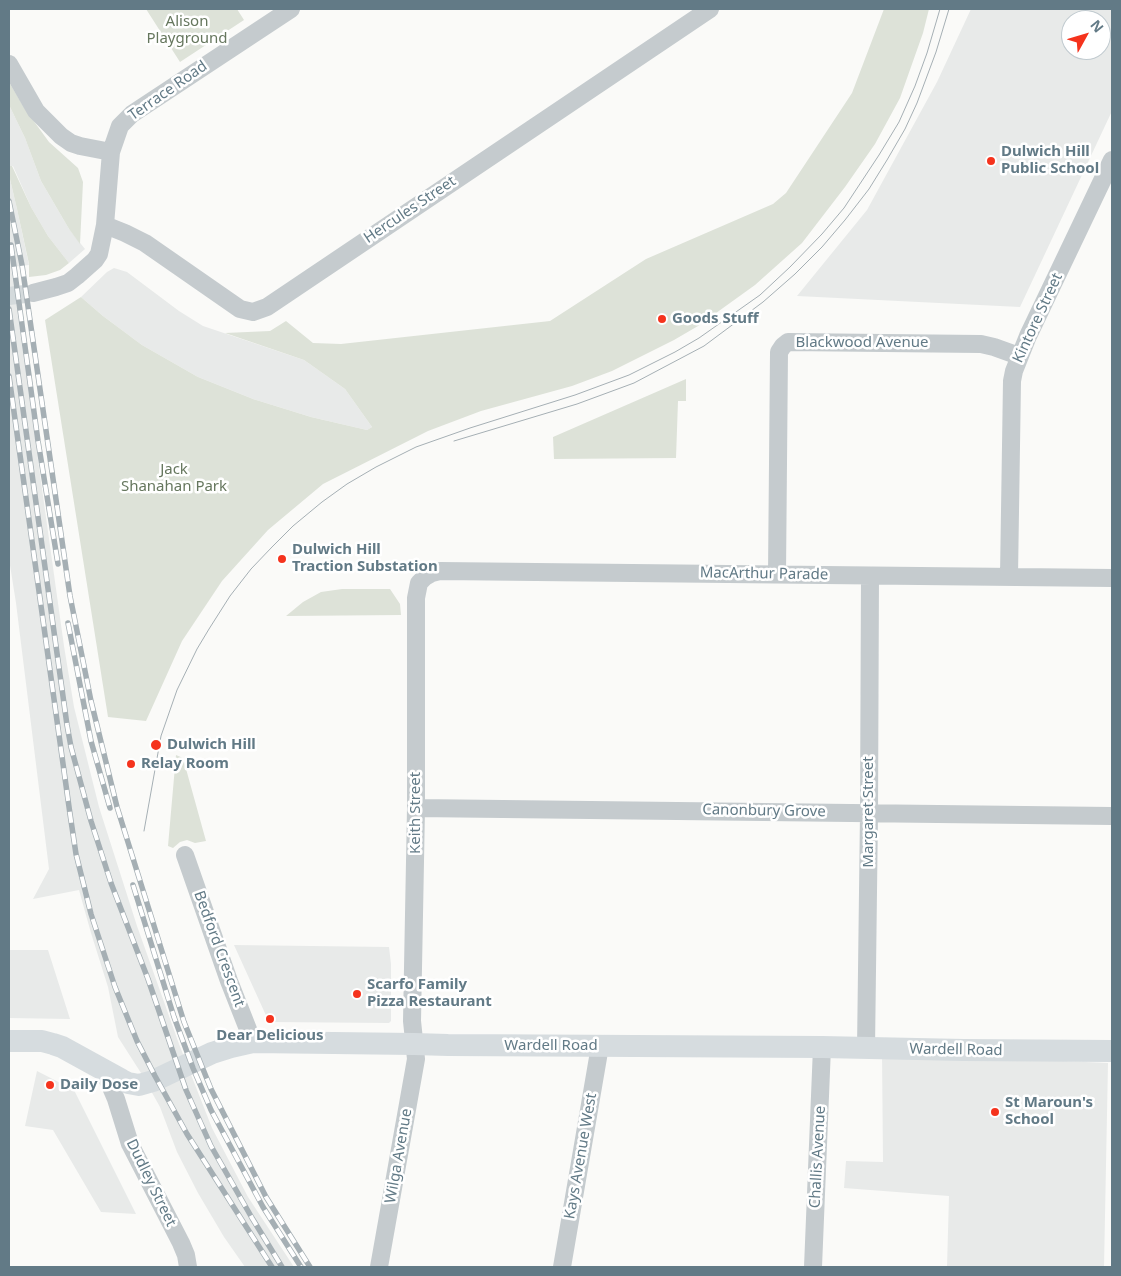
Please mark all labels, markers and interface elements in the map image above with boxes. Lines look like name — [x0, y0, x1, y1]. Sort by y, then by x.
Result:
north arrow — [1061, 10, 1111, 60]
park label: Alison Playground — [147, 13, 227, 48]
text: N — [1086, 15, 1108, 36]
street label: Terrace Road — [125, 57, 211, 125]
place label: Dulwich Hill Public School — [1001, 143, 1099, 178]
marker: Dulwich Hill Public School — [985, 155, 997, 167]
street label: Hercules Street — [361, 173, 459, 247]
street label: Kintore Street — [1009, 270, 1067, 366]
place label: Goods Stuff — [672, 310, 759, 328]
marker: Goods Stuff — [656, 313, 668, 325]
street label: Blackwood Avenue — [796, 334, 928, 352]
park label: Jack Shanahan Park — [121, 461, 227, 496]
place label: Dulwich Hill Traction Substation — [292, 541, 438, 576]
marker: Dulwich Hill Traction Substation — [276, 553, 288, 565]
street label: MacArthur Parade — [700, 564, 828, 584]
place label: Dulwich Hill — [167, 736, 256, 754]
marker: Dulwich Hill — [149, 738, 163, 752]
place label: Relay Room — [141, 755, 229, 773]
street label: Margaret Street — [860, 756, 878, 868]
marker: Relay Room — [125, 758, 137, 770]
street label: Keith Street — [407, 772, 425, 854]
street label: Canonbury Grove — [702, 801, 826, 821]
street label: Bedford Crescent — [190, 889, 248, 1009]
place label: Scarfo Family Pizza Restaurant — [367, 976, 492, 1011]
marker: Scarfo Family Pizza Restaurant — [351, 988, 363, 1000]
marker: Dear Delicious — [264, 1013, 276, 1025]
place label: Dear Delicious — [216, 1027, 324, 1045]
street label: Wardell Road — [504, 1037, 598, 1055]
street label: Wardell Road — [909, 1040, 1003, 1060]
place label: Daily Dose — [60, 1076, 138, 1094]
marker: Daily Dose — [44, 1079, 56, 1091]
street label: Kays Avenue West — [561, 1092, 601, 1220]
place label: St Maroun's School — [1005, 1094, 1093, 1129]
street label: Challis Avenue — [806, 1105, 830, 1209]
marker: St Maroun's School — [989, 1106, 1001, 1118]
street label: Wilga Avenue — [382, 1107, 416, 1205]
street label: Dudley Street — [122, 1136, 180, 1230]

